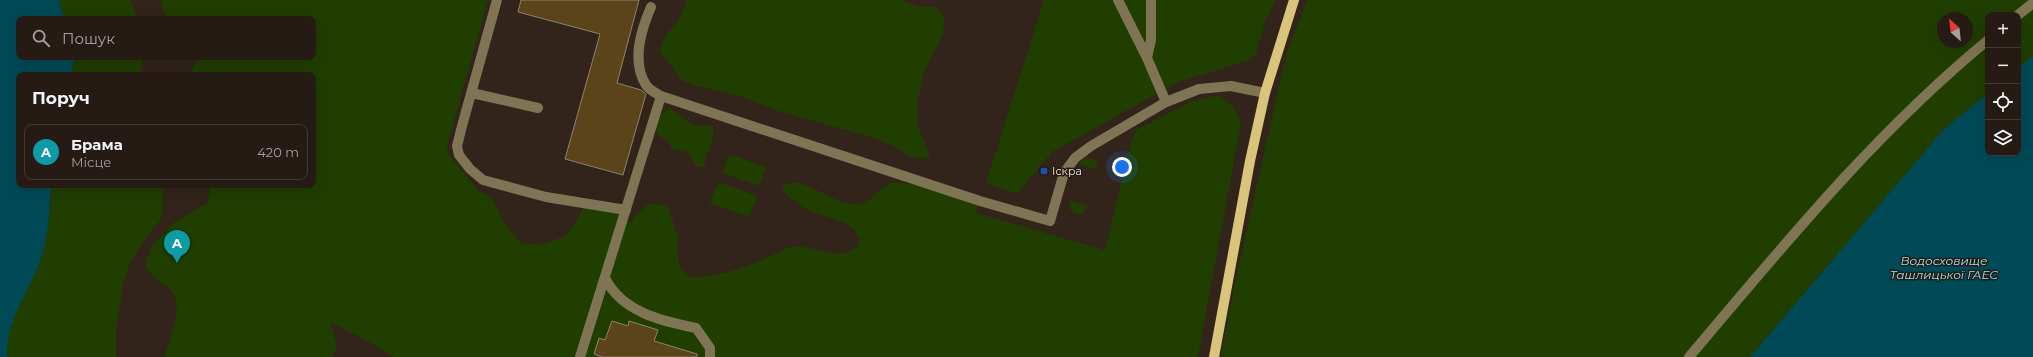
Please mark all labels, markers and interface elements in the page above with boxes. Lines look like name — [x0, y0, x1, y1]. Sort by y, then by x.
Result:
north arrow — [1937, 12, 1973, 48]
map controls — [1985, 12, 2021, 156]
button: + — [1985, 12, 2021, 48]
search box — [16, 16, 316, 60]
icon: search — [30, 27, 52, 49]
text: Пошук — [62, 29, 115, 48]
button: − — [1985, 48, 2021, 84]
button: locate — [1985, 84, 2021, 120]
text: Поруч — [32, 88, 90, 108]
button: layers — [1985, 120, 2021, 156]
text: Брама — [71, 135, 123, 154]
text: A — [41, 144, 51, 160]
text: 420 m — [257, 144, 299, 160]
text: Місце — [71, 154, 111, 170]
your location — [1112, 157, 1132, 177]
place label: Іскра — [1052, 164, 1082, 178]
marker: Іскра — [1039, 166, 1049, 176]
pin: A — [164, 230, 190, 263]
water label: Водосховище Ташлицької ГАЕС — [1890, 253, 1998, 282]

